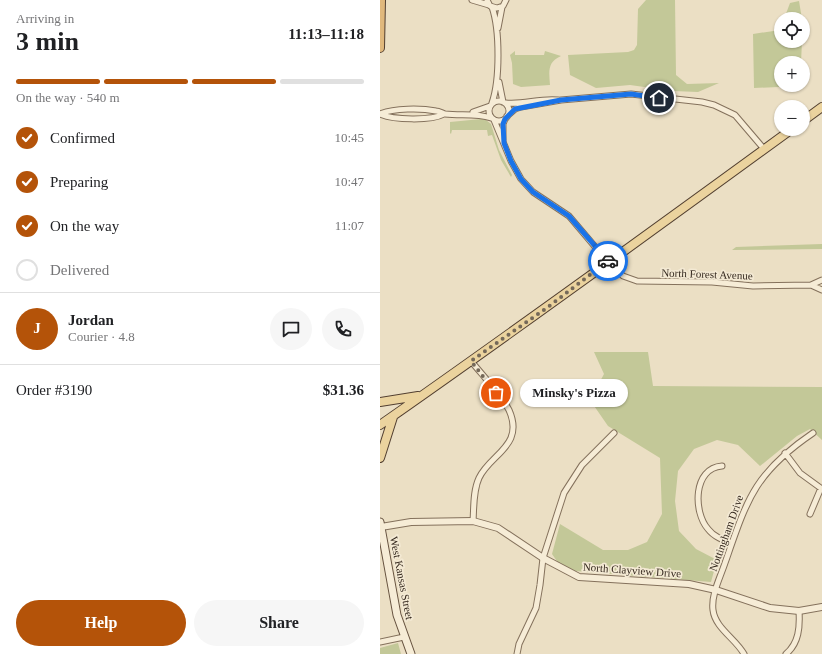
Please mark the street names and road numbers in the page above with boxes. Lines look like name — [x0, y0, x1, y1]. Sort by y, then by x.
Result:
street label: North Forest Avenue — [661, 266, 753, 282]
street label: Nottingham Drive — [707, 493, 745, 573]
street label: West Kansas Street — [388, 535, 416, 621]
street label: North Clayview Drive — [583, 561, 682, 579]

